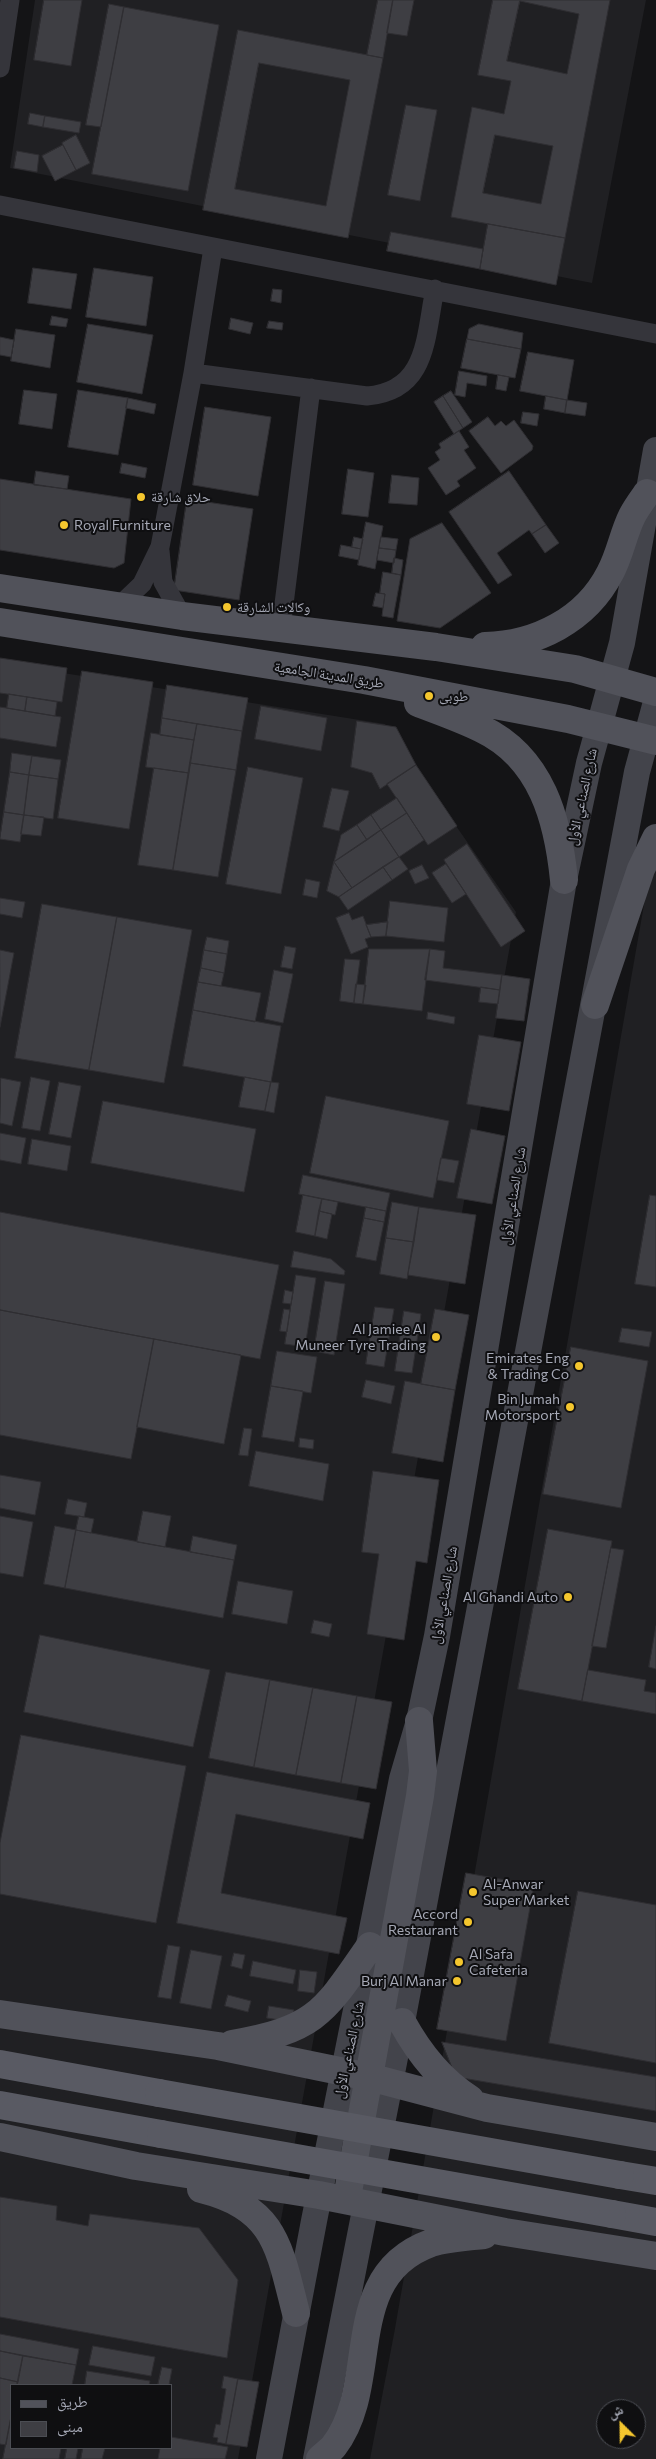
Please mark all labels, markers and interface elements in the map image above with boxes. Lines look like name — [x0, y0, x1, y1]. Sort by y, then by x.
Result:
place label: حلاق شارقة — [151, 489, 211, 505]
marker: حلاق شارقة — [135, 491, 147, 503]
place label: Royal Furniture — [74, 517, 171, 533]
marker: Royal Furniture — [58, 519, 70, 531]
place label: وكالات الشارقة — [237, 599, 310, 615]
marker: وكالات الشارقة — [221, 601, 233, 613]
street label: طريق المدينة الجامعية — [273, 658, 385, 692]
place label: طوبى — [439, 688, 468, 704]
marker: طوبى — [423, 690, 435, 702]
street label: شارع الصناعي الأول — [563, 747, 601, 847]
street label: شارع الصناعي الأول — [497, 1146, 529, 1246]
place label: Al Jamiee Al Muneer Tyre Trading — [295, 1321, 426, 1354]
marker: Al Jamiee Al Muneer Tyre Trading — [430, 1331, 442, 1343]
place label: Emirates Eng & Trading Co — [486, 1350, 569, 1382]
marker: Emirates Eng & Trading Co — [573, 1360, 585, 1372]
place label: Bin Jumah Motorsport — [485, 1391, 560, 1424]
marker: Bin Jumah Motorsport — [564, 1401, 576, 1413]
street label: شارع الصناعي الأول — [427, 1545, 461, 1645]
place label: Al Ghandi Auto — [463, 1589, 558, 1605]
marker: Al Ghandi Auto — [562, 1591, 574, 1603]
place label: Al-Anwar Super Market — [483, 1876, 569, 1908]
marker: Al-Anwar Super Market — [467, 1886, 479, 1898]
place label: Accord Restaurant — [388, 1906, 458, 1938]
marker: Accord Restaurant — [462, 1916, 474, 1928]
place label: Al Safa Cafeteria — [469, 1946, 528, 1978]
marker: Al Safa Cafeteria — [453, 1956, 465, 1968]
place label: Burj Al Manar — [361, 1973, 447, 1989]
marker: Burj Al Manar — [451, 1975, 463, 1987]
street label: شارع الصناعي الأول — [330, 2000, 368, 2100]
legend — [10, 2384, 172, 2449]
text: طريق — [57, 2392, 88, 2410]
north arrow — [596, 2399, 646, 2449]
text: ش — [605, 2400, 625, 2421]
text: مبنى — [57, 2417, 83, 2435]

